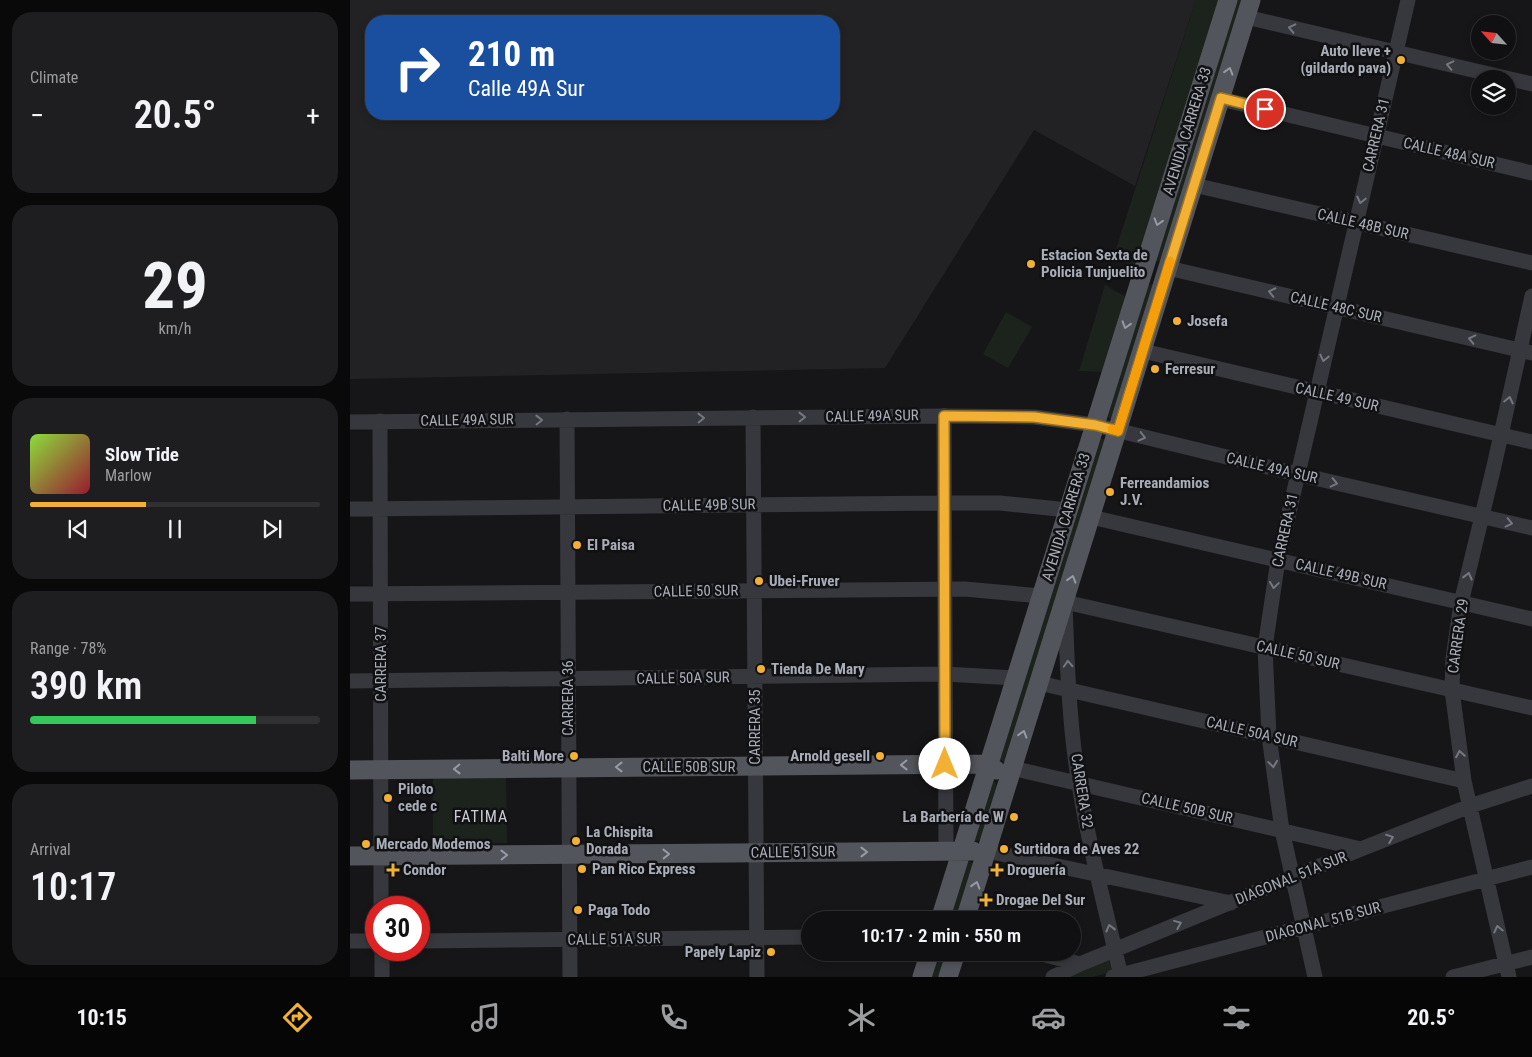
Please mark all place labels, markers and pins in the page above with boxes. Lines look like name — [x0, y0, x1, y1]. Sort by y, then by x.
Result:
place label: Auto lleve + (gildardo pava) — [1300, 42, 1391, 77]
marker: Auto lleve + (gildardo pava) — [1395, 54, 1407, 66]
pin — [1244, 88, 1286, 130]
place label: Estacion Sexta de Policia Tunjuelito — [1041, 246, 1148, 281]
marker: Estacion Sexta de Policia Tunjuelito — [1025, 258, 1037, 270]
place label: Josefa — [1187, 312, 1228, 330]
marker: Josefa — [1171, 315, 1183, 327]
place label: Ferresur — [1165, 360, 1215, 378]
marker: Ferresur — [1149, 363, 1161, 375]
place label: Ferreandamios J.V. — [1120, 474, 1209, 509]
marker: Ferreandamios J.V. — [1104, 486, 1116, 498]
place label: El Paisa — [587, 536, 635, 554]
marker: El Paisa — [571, 539, 583, 551]
place label: Ubei-Fruver — [769, 572, 839, 590]
marker: Ubei-Fruver — [753, 575, 765, 587]
place label: Tienda De Mary — [771, 660, 865, 678]
marker: Tienda De Mary — [755, 663, 767, 675]
place label: Balti More — [502, 747, 564, 765]
place label: Arnold gesell — [790, 747, 870, 765]
marker: Balti More — [568, 750, 580, 762]
marker: Arnold gesell — [874, 750, 886, 762]
place label: Piloto cede c — [398, 780, 437, 815]
marker: Piloto cede c — [382, 792, 394, 804]
place label: La Barbería de W — [903, 808, 1004, 826]
marker: La Barbería de W — [1008, 811, 1020, 823]
place label: La Chispita Dorada — [586, 823, 653, 858]
place label: Mercado Modemos — [376, 835, 491, 853]
marker: La Chispita Dorada — [570, 835, 582, 847]
marker: Mercado Modemos — [360, 838, 372, 850]
place label: Surtidora de Aves 22 — [1014, 840, 1139, 858]
marker: Surtidora de Aves 22 — [998, 843, 1010, 855]
place label: Pan Rico Express — [592, 860, 696, 878]
place label: Condor — [403, 861, 446, 879]
place label: Droguería — [1007, 861, 1066, 879]
marker: Pan Rico Express — [576, 863, 588, 875]
marker: Condor — [387, 864, 399, 876]
marker: Droguería — [991, 864, 1003, 876]
place label: Drogae Del Sur — [996, 891, 1085, 909]
marker: Drogae Del Sur — [980, 894, 992, 906]
place label: Paga Todo — [588, 901, 650, 919]
marker: Paga Todo — [572, 904, 584, 916]
place label: Papely Lapiz — [685, 943, 761, 961]
marker: Papely Lapiz — [765, 946, 777, 958]

